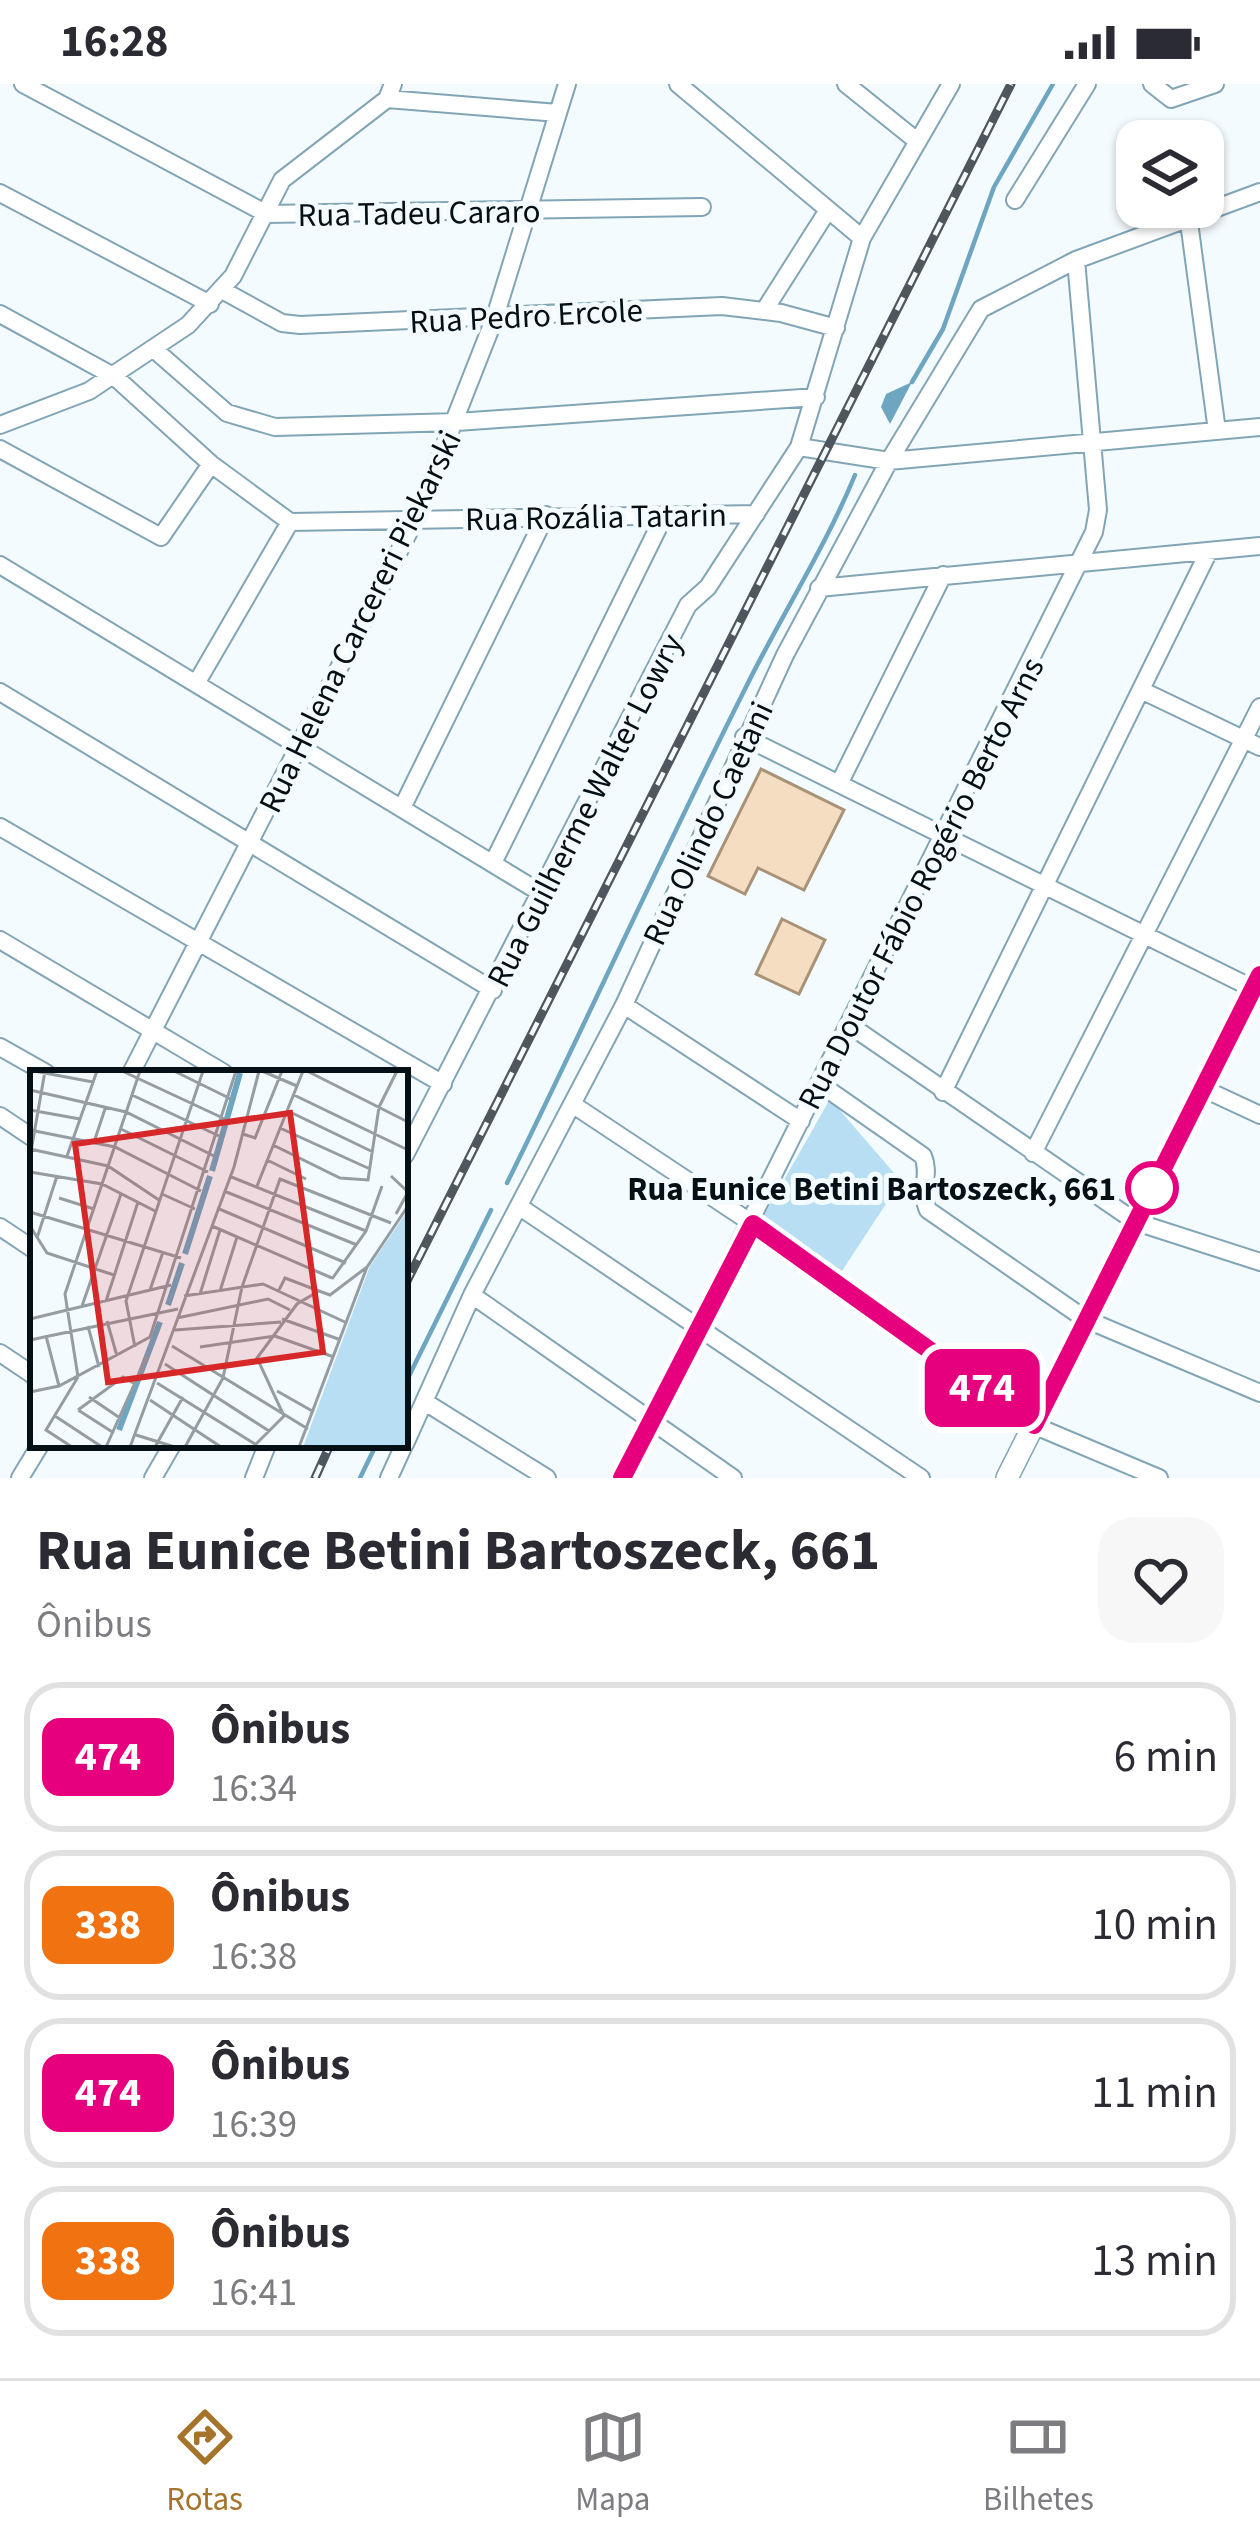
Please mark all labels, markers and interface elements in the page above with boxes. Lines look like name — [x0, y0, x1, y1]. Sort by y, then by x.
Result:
text: 16:28 — [60, 10, 169, 74]
map controls — [1116, 120, 1224, 228]
button: layers — [1116, 120, 1224, 228]
street label: Rua Tadeu Cararo — [297, 188, 541, 239]
street label: Rua Pedro Ercole — [408, 287, 644, 346]
street label: Rua Helena Carcereri Piekarski — [247, 422, 474, 821]
street label: Rua Rozália Tatarin — [465, 492, 727, 543]
street label: Rua Guilherme Walter Lowry — [476, 625, 695, 996]
street label: Rua Doutor Fábio Rogério Berto Arns — [786, 649, 1056, 1118]
street label: Rua Olindo Caetani — [631, 694, 785, 953]
inset map — [30, 1070, 408, 1448]
marker: Rua Eunice Betini Bartoszeck, 661 — [1127, 1163, 1177, 1213]
place label: Rua Eunice Betini Bartoszeck, 661 — [627, 1166, 1116, 1213]
line badge: 474 — [913, 1349, 1051, 1427]
text: 474 — [949, 1358, 1015, 1418]
text: Rua Eunice Betini Bartoszeck, 661 — [36, 1511, 880, 1592]
button: heart — [1098, 1517, 1224, 1643]
text: Ônibus — [36, 1597, 152, 1653]
text: Ônibus — [210, 1697, 350, 1761]
text: 6 min — [1114, 1725, 1218, 1789]
text: 474 — [75, 1727, 141, 1787]
text: 16:34 — [210, 1761, 297, 1817]
text: Ônibus — [210, 1865, 350, 1929]
text: 10 min — [1091, 1893, 1218, 1957]
text: 338 — [75, 1895, 141, 1955]
text: 16:38 — [210, 1929, 297, 1985]
text: Ônibus — [210, 2033, 350, 2097]
text: 11 min — [1091, 2061, 1218, 2125]
text: 474 — [75, 2063, 141, 2123]
text: 16:39 — [210, 2097, 297, 2153]
text: Ônibus — [210, 2201, 350, 2265]
text: 13 min — [1091, 2229, 1218, 2293]
text: 338 — [75, 2231, 141, 2291]
text: 16:41 — [210, 2265, 297, 2321]
tab: Rotas — [166, 2404, 243, 2523]
tab: Mapa — [575, 2404, 650, 2523]
tab: Bilhetes — [983, 2404, 1094, 2523]

